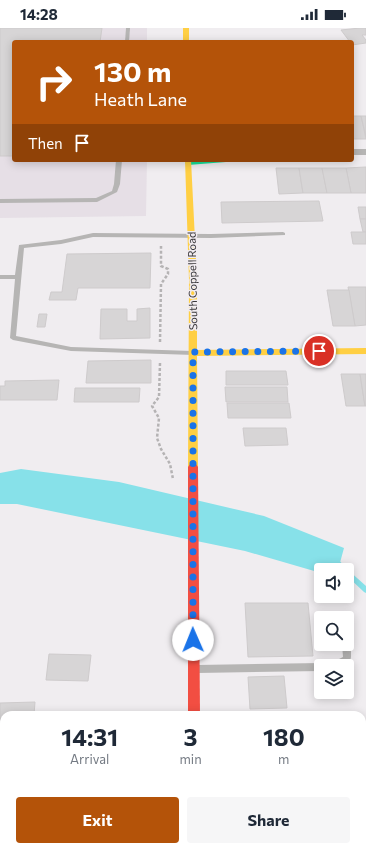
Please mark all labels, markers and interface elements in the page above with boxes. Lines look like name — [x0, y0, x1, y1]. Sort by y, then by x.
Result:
text: 14:28 — [20, 5, 58, 23]
text: 130 m — [94, 54, 171, 88]
icon: right — [28, 56, 80, 108]
text: Heath Lane — [94, 88, 187, 110]
icon: arrive — [71, 132, 93, 154]
text: Then — [28, 134, 63, 152]
street label: South Coppell Road — [185, 232, 199, 330]
pin — [302, 334, 336, 368]
icon: arrive — [308, 340, 330, 362]
map controls — [314, 563, 354, 699]
button: sound — [314, 563, 354, 603]
button: search — [314, 611, 354, 651]
position arrow — [172, 619, 214, 661]
button: layers — [314, 659, 354, 699]
text: 14:31 — [61, 722, 118, 751]
text: 3 — [184, 722, 198, 751]
text: 180 — [263, 722, 305, 751]
text: Arrival — [70, 751, 109, 767]
text: min — [179, 751, 202, 767]
text: m — [278, 751, 289, 767]
button: Exit — [16, 797, 179, 843]
button: Share — [187, 797, 350, 843]

